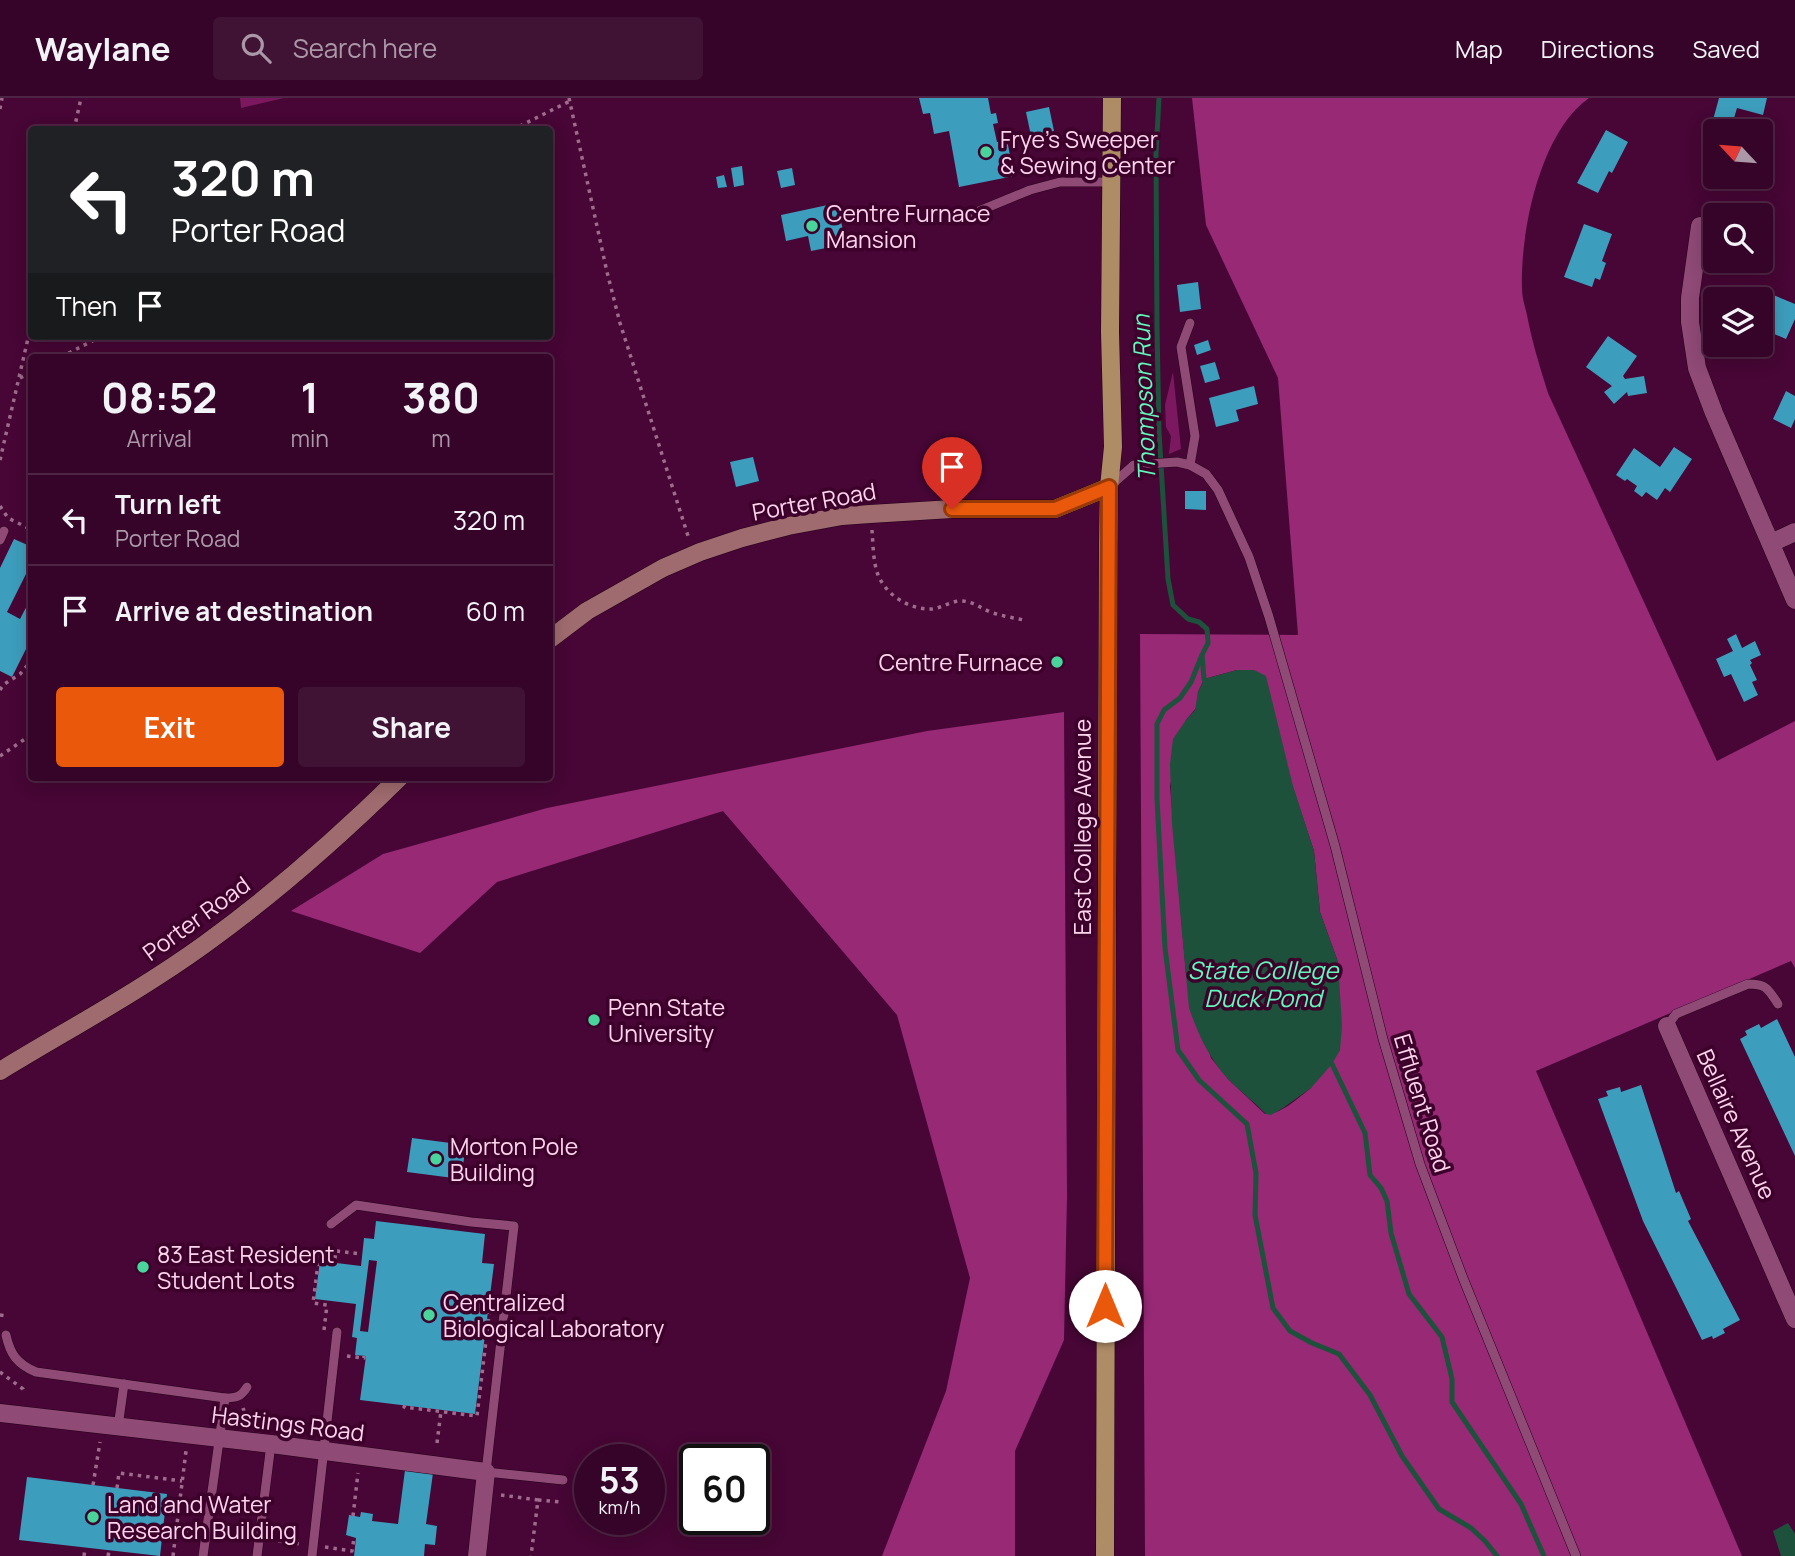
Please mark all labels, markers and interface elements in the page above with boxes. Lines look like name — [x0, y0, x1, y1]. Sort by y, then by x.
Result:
search box — [213, 17, 703, 80]
text: Waylane — [35, 26, 171, 71]
icon: search — [237, 29, 275, 67]
text: Search here — [293, 30, 437, 66]
text: Map — [1455, 32, 1503, 65]
text: Directions — [1541, 32, 1654, 65]
text: Saved — [1692, 32, 1760, 65]
north arrow — [1703, 119, 1773, 189]
map controls — [1703, 119, 1773, 357]
place label: Frye's Sweeper & Sewing Center — [1000, 123, 1175, 181]
text: 320 m — [171, 144, 315, 211]
marker: Frye's Sweeper & Sewing Center — [978, 144, 994, 160]
icon: left — [56, 154, 147, 245]
place label: Centre Furnace Mansion — [826, 197, 990, 255]
button: search — [1703, 203, 1773, 273]
text: Porter Road — [171, 208, 345, 252]
marker: Centre Furnace Mansion — [804, 218, 820, 234]
icon: arrive — [131, 287, 169, 325]
button: layers — [1703, 287, 1773, 357]
text: Then — [56, 288, 117, 324]
water label: Thompson Run — [1124, 313, 1162, 482]
text: 08:52 — [101, 368, 217, 426]
text: 1 — [301, 368, 319, 426]
text: 380 — [402, 368, 480, 426]
text: Arrival — [126, 422, 192, 454]
text: min — [290, 422, 329, 454]
text: m — [431, 422, 451, 454]
pin — [922, 437, 982, 509]
icon: arrive — [933, 448, 971, 486]
street label: Porter Road — [750, 474, 878, 528]
text: Turn left — [115, 486, 222, 522]
icon: left — [56, 501, 94, 539]
text: 320 m — [453, 502, 525, 538]
text: Porter Road — [115, 522, 240, 554]
icon: arrive — [56, 592, 94, 630]
text: Arrive at destination — [115, 593, 373, 629]
text: 60 m — [466, 593, 525, 629]
place label: Centre Furnace — [879, 646, 1043, 678]
marker: Centre Furnace — [1049, 654, 1065, 670]
button: Exit — [56, 687, 284, 767]
button: Share — [298, 687, 525, 767]
street label: East College Avenue — [1066, 719, 1098, 935]
street label: Porter Road — [136, 868, 256, 968]
water label: State College Duck Pond — [1188, 953, 1340, 1014]
place label: Penn State University — [608, 991, 725, 1049]
marker: Penn State University — [586, 1012, 602, 1028]
street label: Effluent Road — [1387, 1030, 1459, 1176]
street label: Bellaire Avenue — [1690, 1044, 1784, 1204]
place label: Morton Pole Building — [450, 1130, 578, 1188]
marker: Morton Pole Building — [428, 1151, 444, 1167]
place label: 83 East Resident Student Lots — [157, 1238, 334, 1296]
marker: 83 East Resident Student Lots — [135, 1259, 151, 1275]
position arrow — [1068, 1269, 1142, 1343]
place label: Centralized Biological Laboratory — [443, 1286, 664, 1344]
marker: Centralized Biological Laboratory — [421, 1307, 437, 1323]
street label: Hastings Road — [210, 1398, 366, 1448]
speed limit sign: 60 — [679, 1444, 770, 1535]
text: 53 — [599, 1456, 640, 1504]
place label: Land and Water Research Building — [107, 1488, 297, 1546]
text: km/h — [599, 1495, 640, 1519]
marker: Land and Water Research Building — [85, 1509, 101, 1525]

